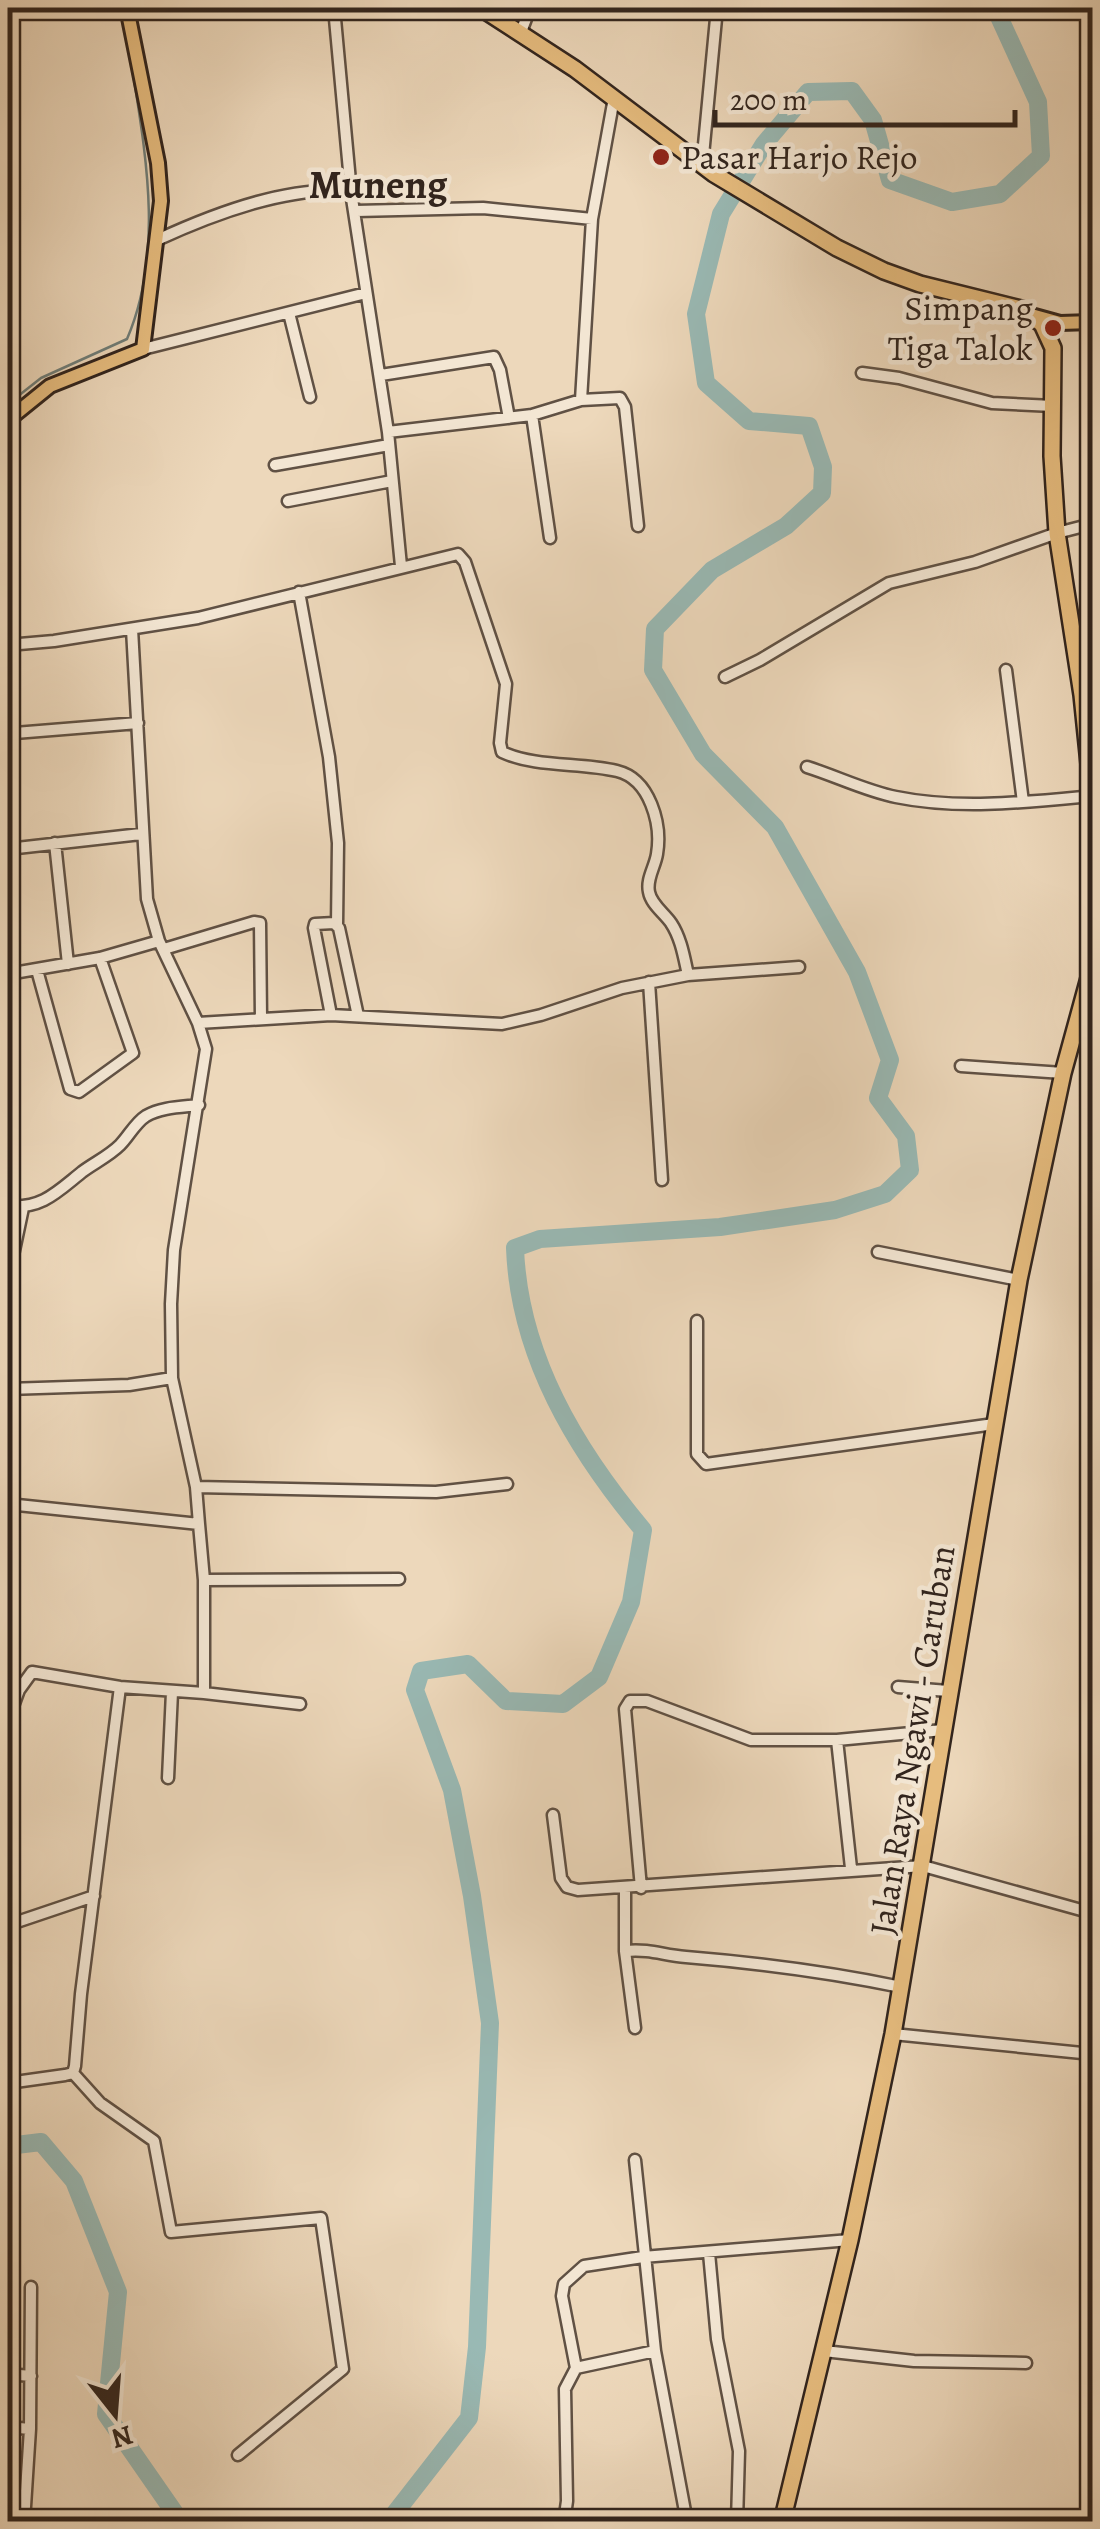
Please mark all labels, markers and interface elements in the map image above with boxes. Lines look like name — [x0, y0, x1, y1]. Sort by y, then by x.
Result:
scale bar — [715, 65, 1015, 127]
text: 200 m — [730, 80, 807, 120]
place label: Pasar Harjo Rejo — [681, 133, 917, 181]
marker: Pasar Harjo Rejo — [650, 146, 672, 168]
district label: Muneng — [309, 157, 448, 212]
place label: Simpang Tiga Talok — [888, 284, 1033, 372]
marker: Simpang Tiga Talok — [1042, 317, 1064, 339]
street label: Jalan Raya Ngawi - Caruban — [858, 1542, 966, 1938]
north arrow — [65, 2364, 165, 2464]
text: N — [107, 2416, 137, 2458]

